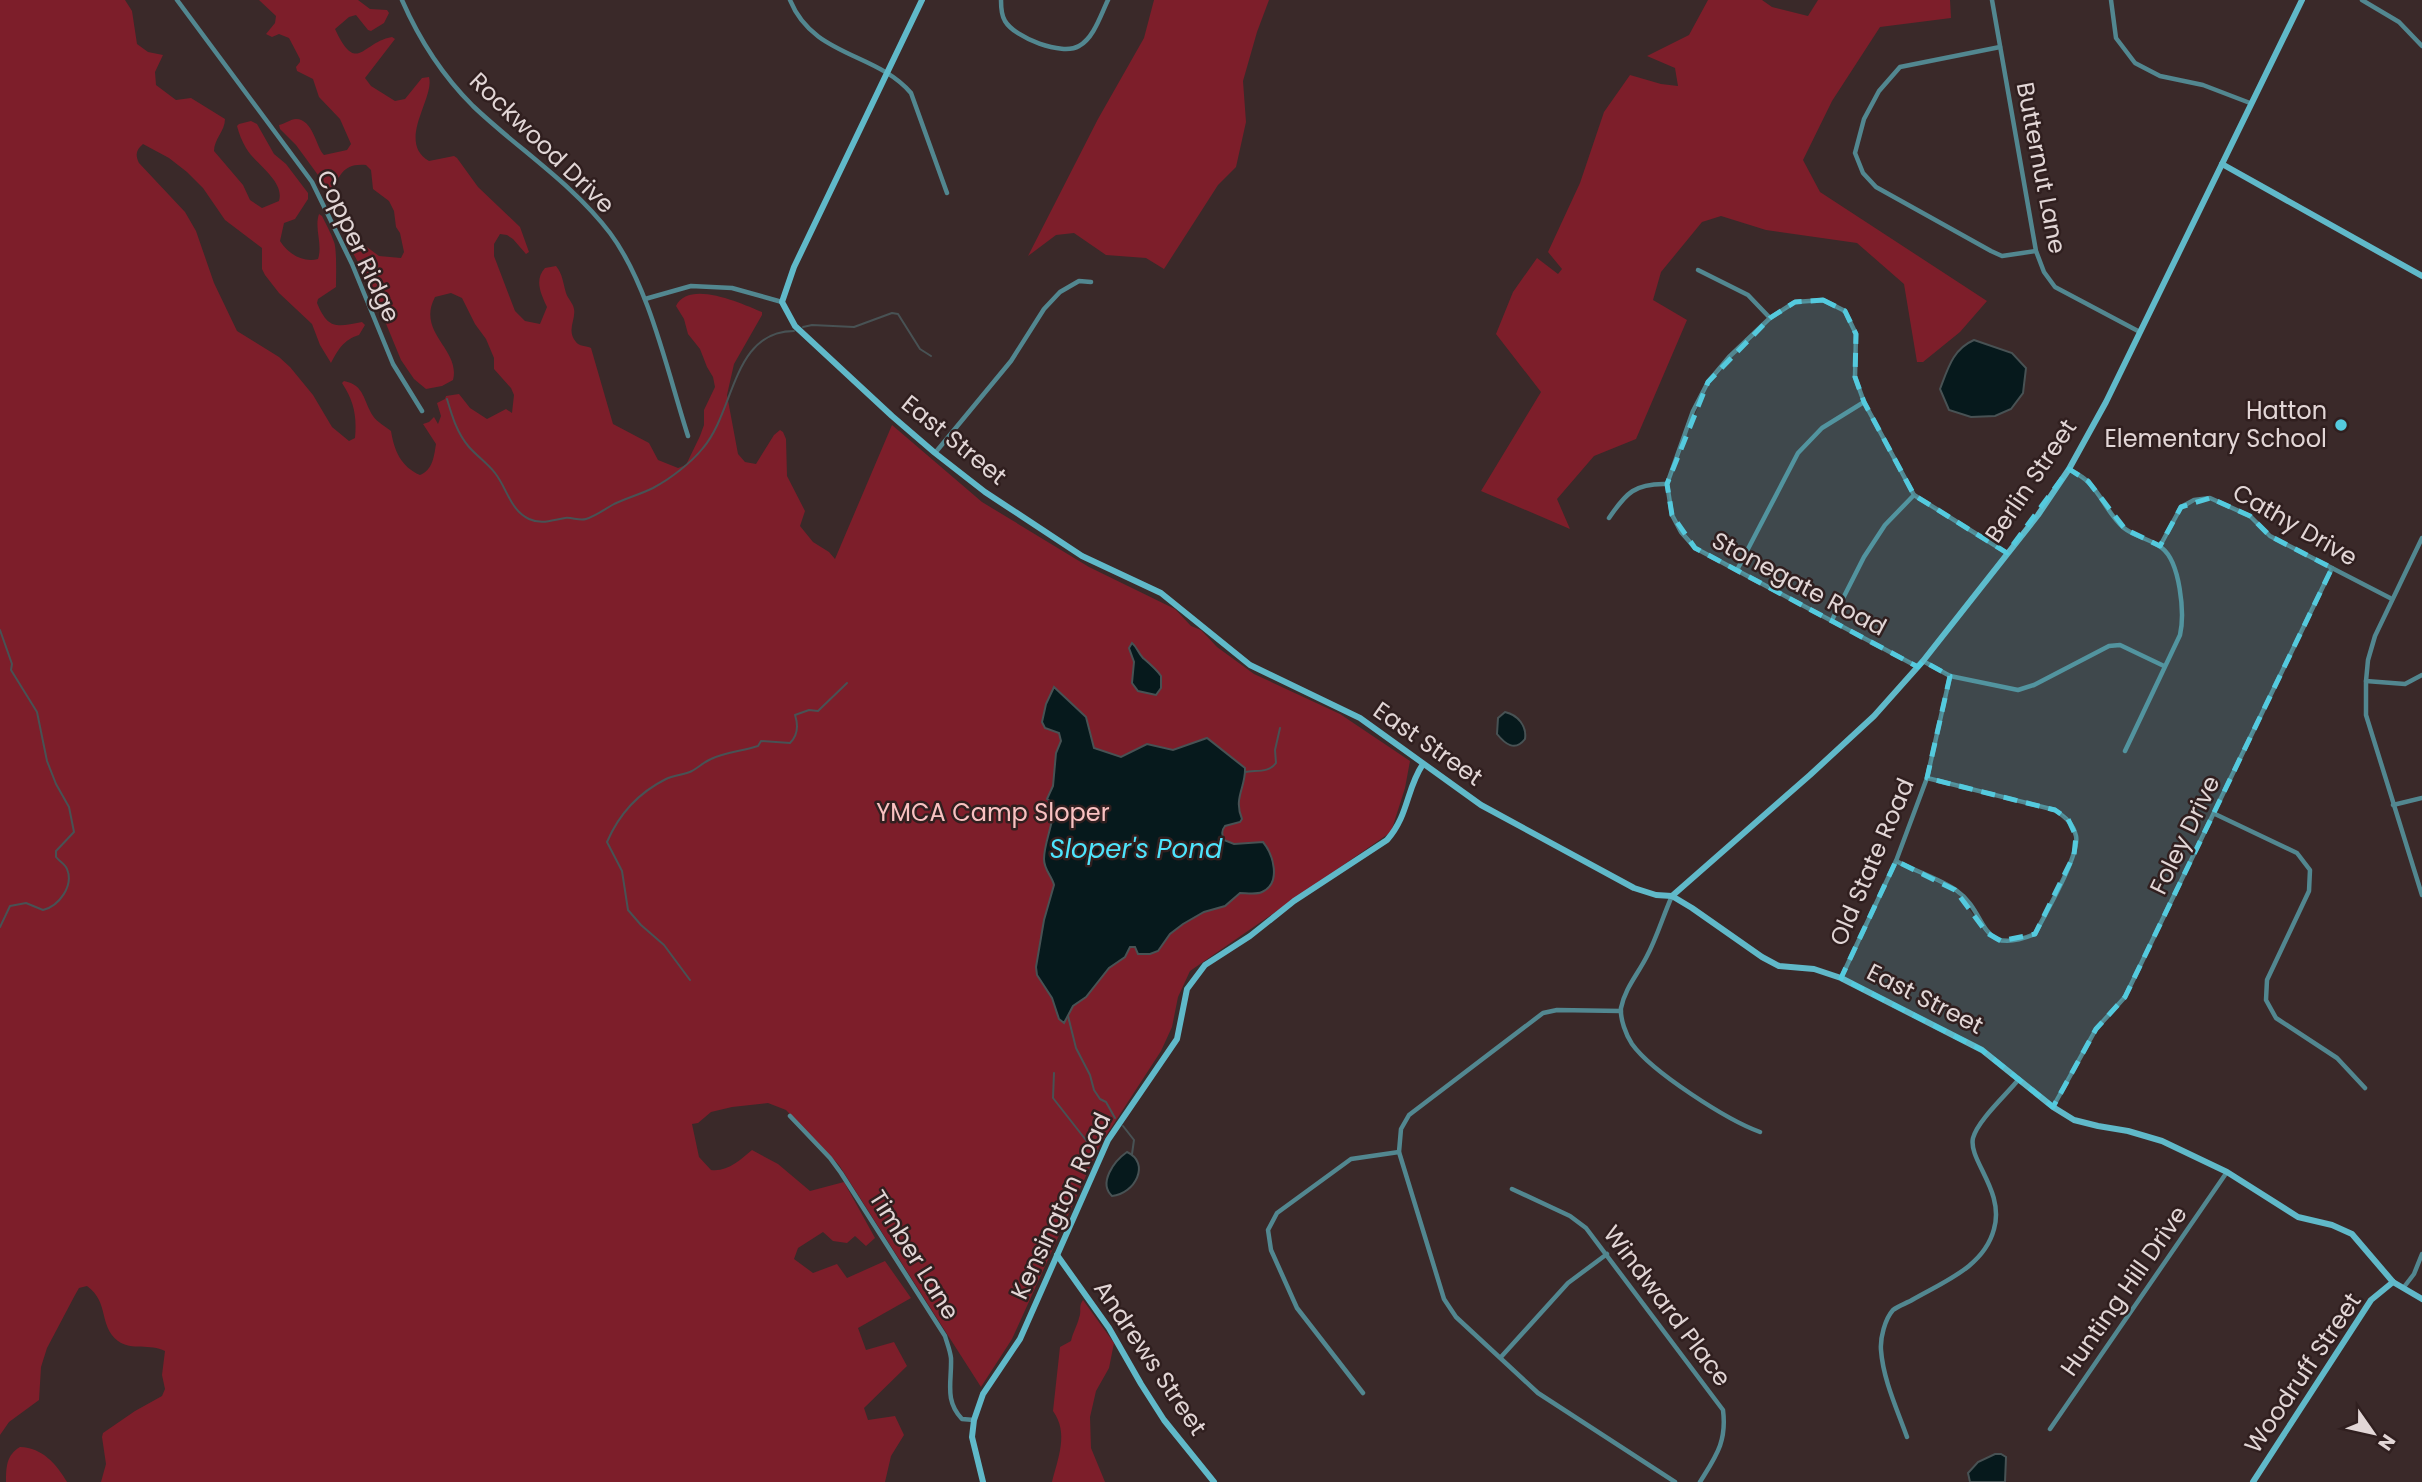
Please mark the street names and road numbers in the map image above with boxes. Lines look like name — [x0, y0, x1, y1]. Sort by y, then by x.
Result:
street label: Rockwood Drive — [463, 65, 622, 221]
street label: Butternut Lane — [2009, 79, 2074, 256]
street label: Copper Ridge — [309, 164, 408, 327]
street label: East Street — [895, 387, 1014, 492]
street label: Berlin Street — [1977, 412, 2084, 549]
street label: Cathy Drive — [2227, 476, 2364, 574]
street label: Stonegate Road — [1706, 524, 1892, 644]
street label: East Street — [1367, 694, 1490, 793]
street label: Foley Drive — [2142, 770, 2228, 900]
street label: Old State Road — [1821, 773, 1922, 951]
street label: East Street — [1861, 955, 1989, 1042]
street label: Kensington Road — [1003, 1107, 1118, 1305]
street label: Timber Lane — [862, 1184, 967, 1326]
street label: Hunting Hill Drive — [2052, 1199, 2195, 1382]
street label: Windward Place — [1596, 1218, 1739, 1393]
street label: Andrews Street — [1086, 1274, 1215, 1442]
street label: Woodruff Street — [2237, 1286, 2369, 1460]

